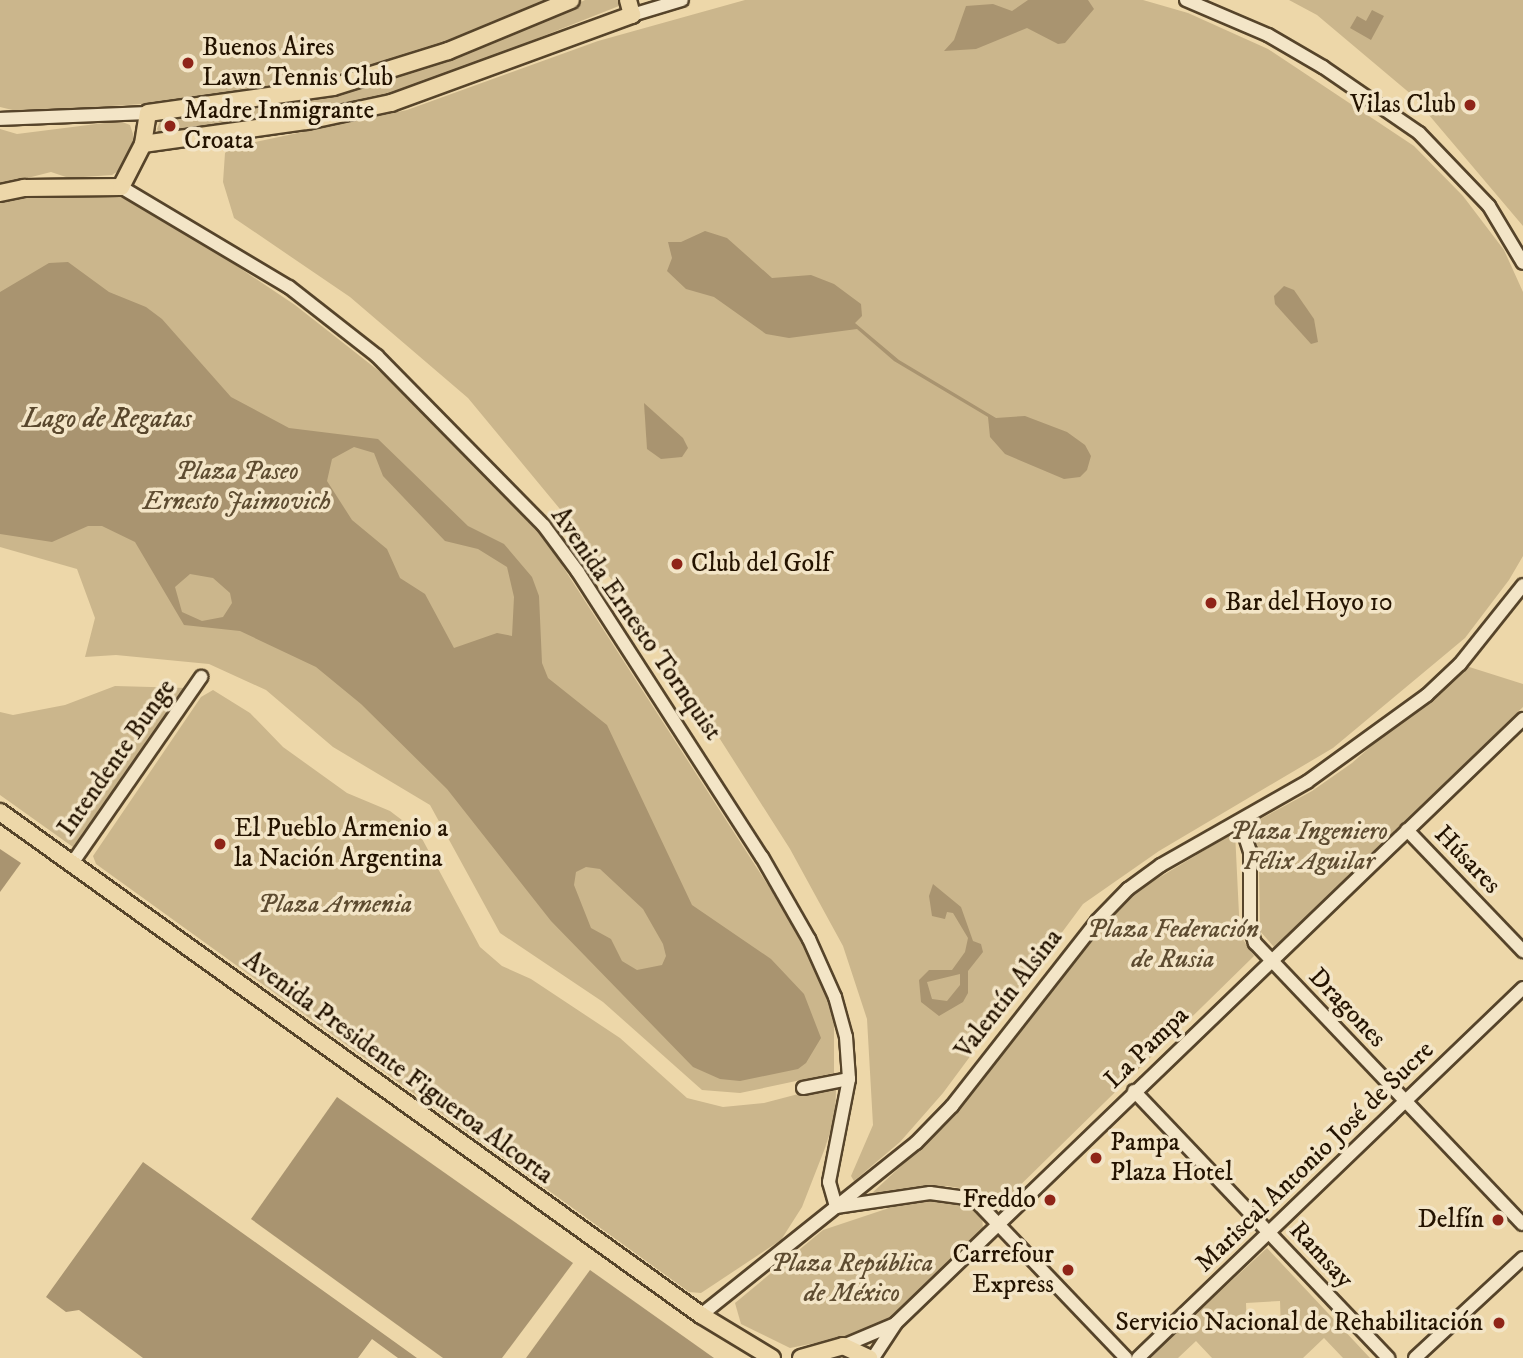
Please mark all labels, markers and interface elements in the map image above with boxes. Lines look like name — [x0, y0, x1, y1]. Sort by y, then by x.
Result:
place label: Buenos Aires Lawn Tennis Club — [202, 32, 393, 94]
marker: Buenos Aires Lawn Tennis Club — [180, 55, 196, 71]
place label: Vilas Club — [1350, 89, 1456, 121]
place label: Madre Inmigrante Croata — [184, 95, 374, 156]
marker: Vilas Club — [1462, 97, 1478, 113]
marker: Madre Inmigrante Croata — [162, 118, 178, 134]
water label: Lago de Regatas — [22, 402, 192, 436]
park label: Plaza Paseo Ernesto Jaimovich — [143, 456, 331, 518]
street label: Avenida Ernesto Tornquist — [544, 501, 728, 747]
place label: Club del Golf — [691, 548, 830, 580]
marker: Club del Golf — [669, 556, 685, 572]
place label: Bar del Hoyo 10 — [1225, 587, 1393, 619]
marker: Bar del Hoyo 10 — [1203, 595, 1219, 611]
street label: Intendente Bunge — [51, 673, 183, 843]
place label: El Pueblo Armenio a la Nación Argentina — [234, 813, 448, 874]
park label: Plaza Ingeniero Félix Aguilar — [1230, 816, 1388, 878]
street label: Húsares — [1427, 819, 1507, 901]
marker: El Pueblo Armenio a la Nación Argentina — [212, 836, 228, 852]
park label: Plaza Armenia — [258, 889, 412, 921]
park label: Plaza Federación de Rusia — [1087, 914, 1259, 976]
street label: Valentín Alsina — [949, 923, 1069, 1065]
street label: Avenida Presidente Figueroa Alcorta — [237, 945, 559, 1191]
street label: Dragones — [1302, 962, 1392, 1054]
street label: La Pampa — [1098, 1000, 1196, 1096]
street label: Mariscal Antonio José de Sucre — [1189, 1035, 1441, 1279]
place label: Pampa Plaza Hotel — [1110, 1127, 1233, 1188]
marker: Pampa Plaza Hotel — [1088, 1150, 1104, 1166]
place label: Freddo — [962, 1184, 1036, 1216]
marker: Freddo — [1042, 1192, 1058, 1208]
place label: Delfín — [1417, 1204, 1484, 1236]
marker: Delfín — [1490, 1212, 1506, 1228]
street label: Ramsay — [1282, 1215, 1360, 1295]
place label: Carrefour Express — [953, 1239, 1054, 1300]
park label: Plaza República de México — [771, 1248, 933, 1310]
marker: Carrefour Express — [1060, 1262, 1076, 1278]
place label: Servicio Nacional de Rehabilitación — [1115, 1307, 1483, 1339]
marker: Servicio Nacional de Rehabilitación — [1489, 1313, 1509, 1333]

